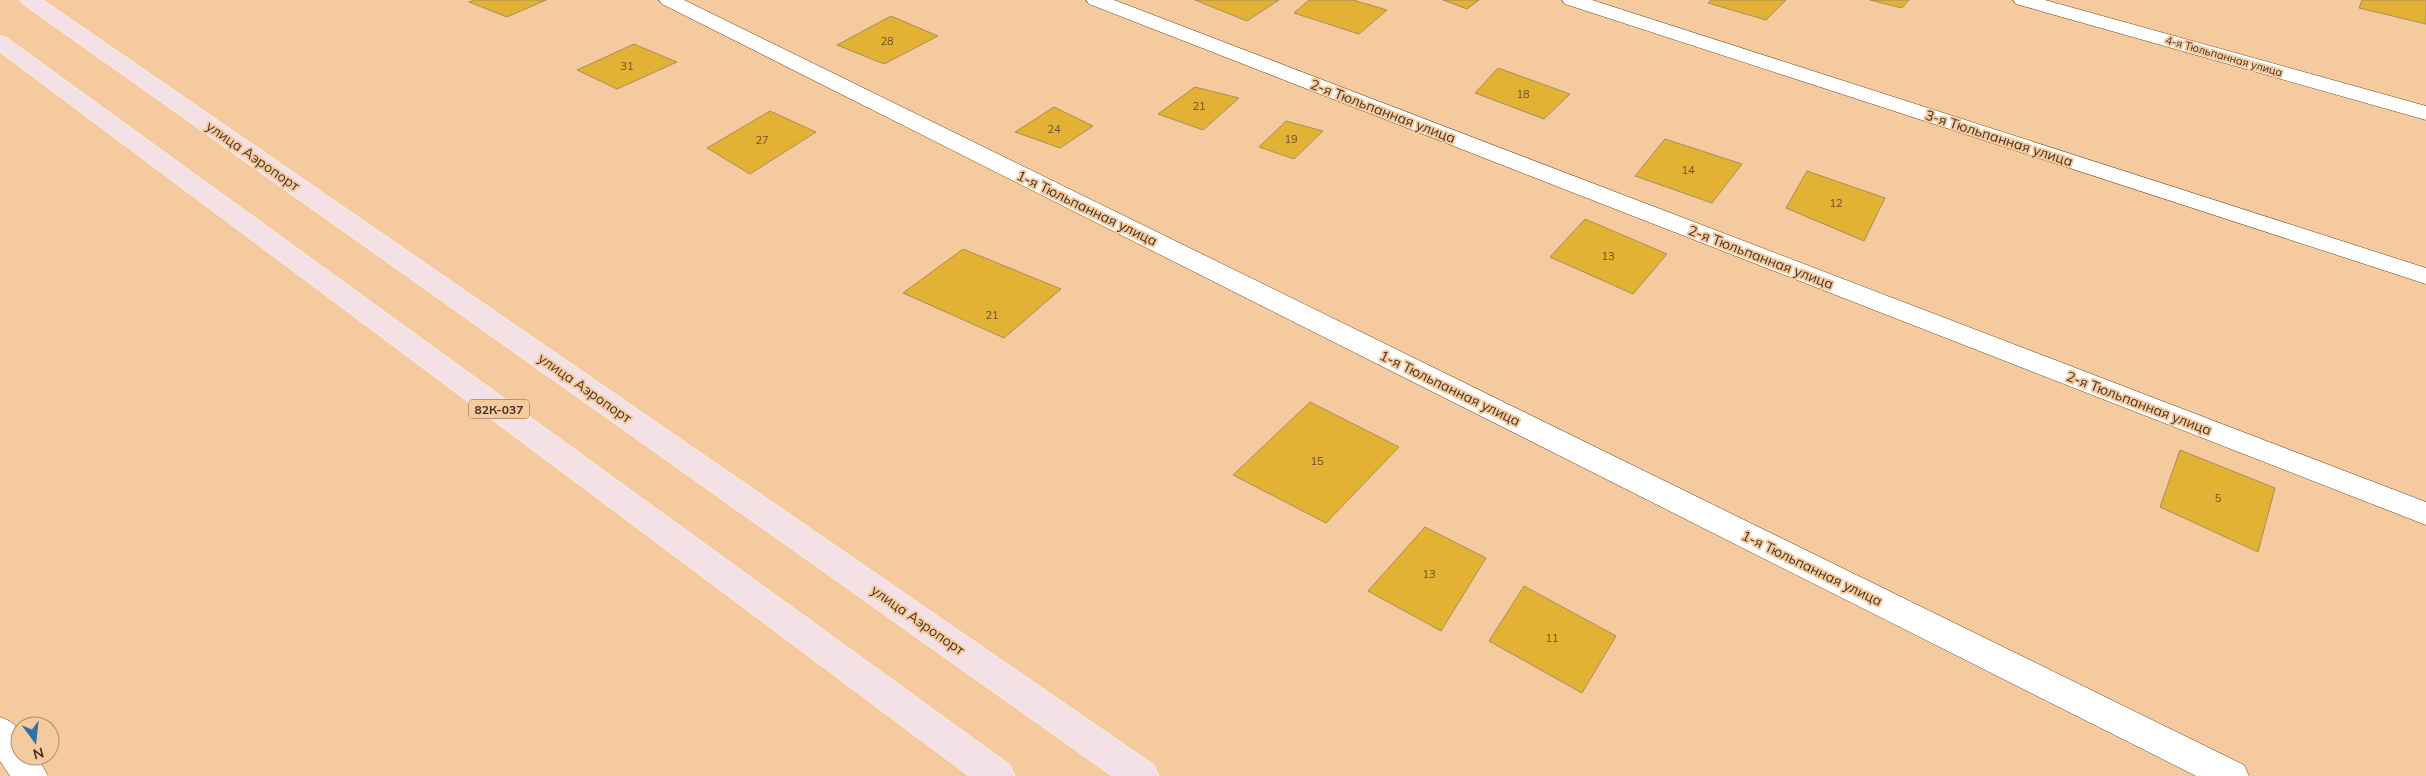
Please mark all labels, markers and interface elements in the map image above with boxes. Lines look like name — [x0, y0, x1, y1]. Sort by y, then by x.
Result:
street label: 4-я Тюльпанная улица — [2164, 33, 2284, 79]
house number: 28 — [880, 34, 894, 48]
house number: 31 — [620, 59, 634, 73]
street label: 2-я Тюльпанная улица — [1308, 75, 1458, 147]
house number: 18 — [1516, 87, 1530, 101]
house number: 21 — [1192, 99, 1206, 113]
street label: 3-я Тюльпанная улица — [1923, 106, 2075, 170]
street label: улица Аэропорт — [203, 117, 304, 195]
house number: 24 — [1047, 122, 1061, 136]
house number: 19 — [1284, 132, 1298, 146]
house number: 27 — [755, 133, 769, 147]
house number: 14 — [1681, 163, 1695, 177]
street label: 1-я Тюльпанная улица — [1014, 166, 1160, 250]
house number: 12 — [1829, 196, 1843, 210]
street label: 2-я Тюльпанная улица — [1686, 221, 1836, 293]
house number: 13 — [1601, 249, 1615, 263]
house number: 21 — [985, 308, 999, 322]
street label: 1-я Тюльпанная улица — [1377, 346, 1523, 430]
street label: улица Аэропорт — [535, 349, 636, 427]
street label: 2-я Тюльпанная улица — [2064, 367, 2214, 439]
road number: 82К-037 — [469, 399, 529, 418]
house number: 15 — [1310, 454, 1324, 468]
house number: 5 — [2215, 491, 2222, 505]
street label: 1-я Тюльпанная улица — [1739, 526, 1885, 610]
house number: 13 — [1422, 567, 1436, 581]
street label: улица Аэропорт — [868, 581, 969, 659]
house number: 11 — [1545, 631, 1559, 645]
north arrow — [10, 716, 60, 766]
text: N — [31, 743, 46, 764]

